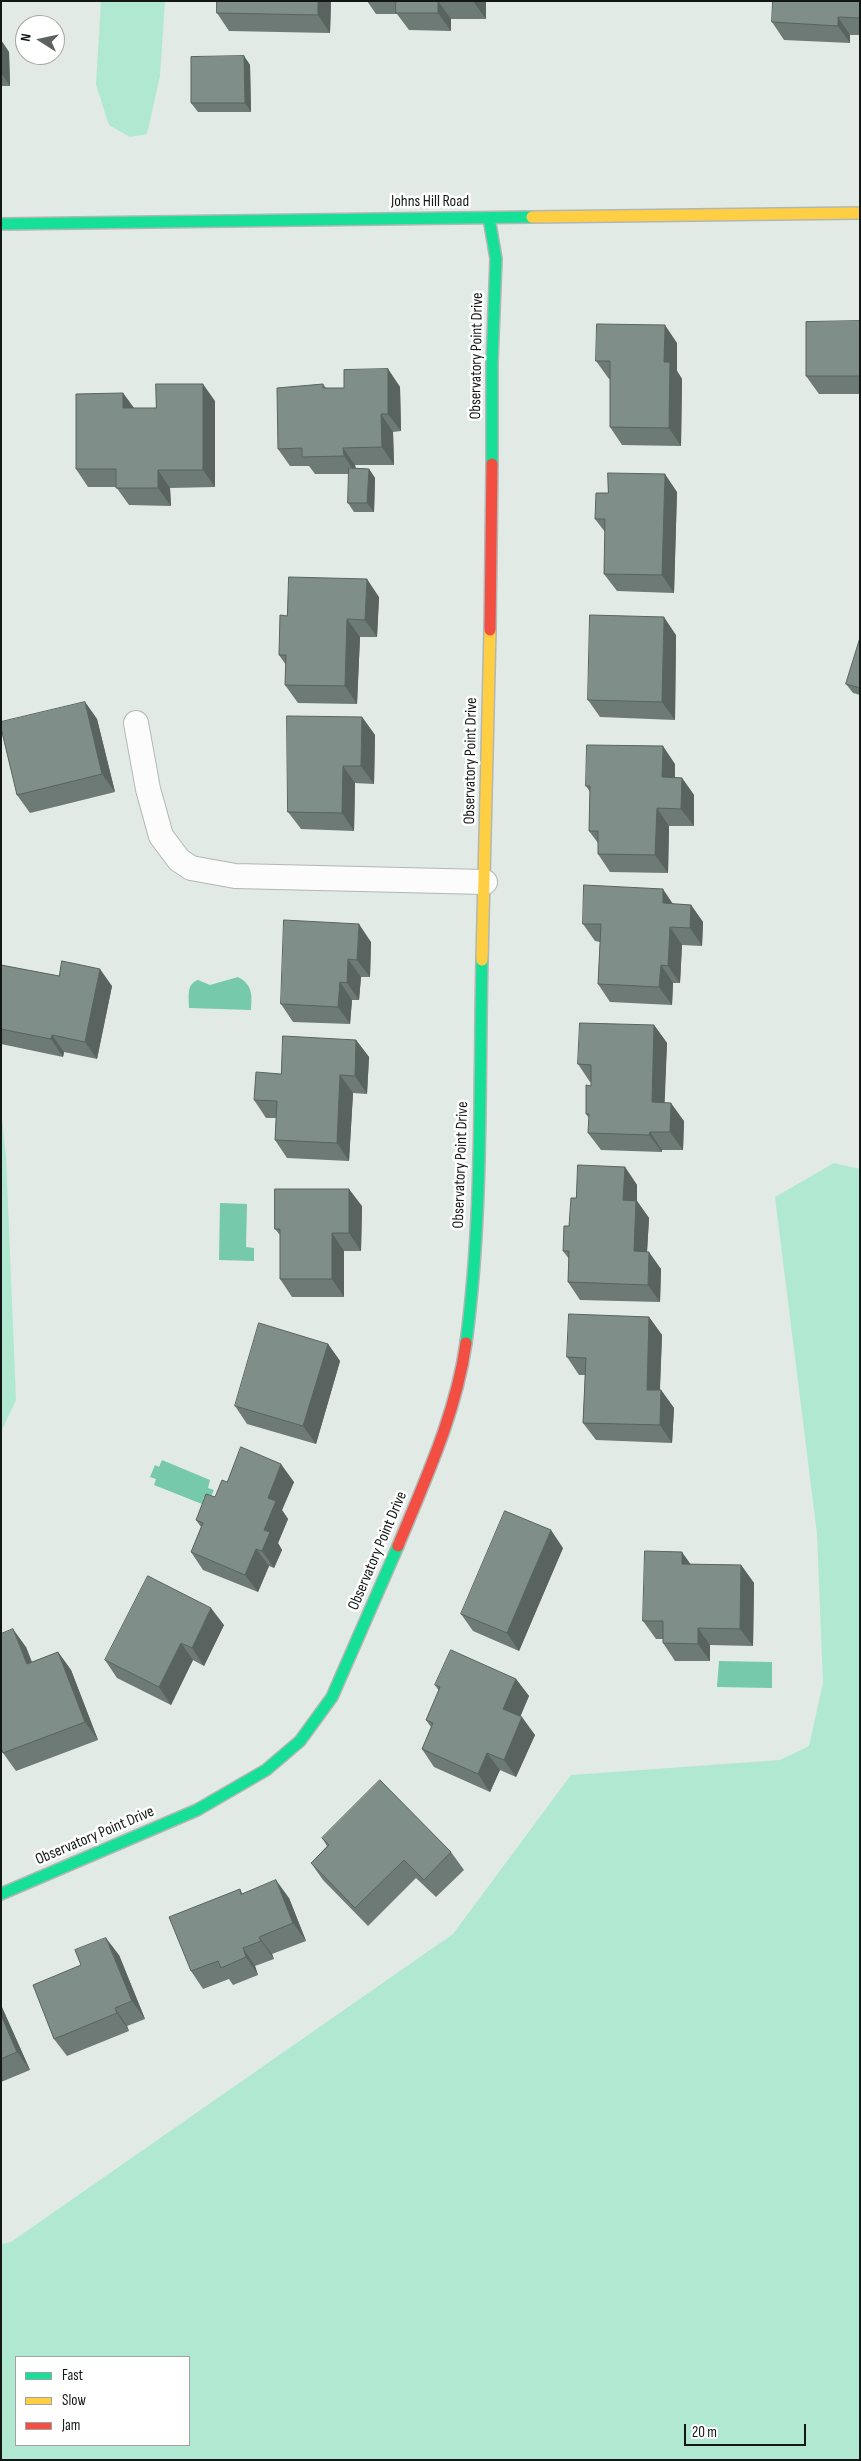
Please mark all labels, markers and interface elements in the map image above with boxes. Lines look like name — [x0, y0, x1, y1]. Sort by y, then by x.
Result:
north arrow — [15, 15, 65, 65]
text: N — [17, 32, 35, 43]
street label: Johns Hill Road — [391, 192, 469, 212]
street label: Observatory Point Drive — [466, 292, 488, 420]
street label: Observatory Point Drive — [460, 697, 482, 825]
street label: Observatory Point Drive — [449, 1101, 473, 1229]
street label: Observatory Point Drive — [344, 1489, 412, 1613]
street label: Observatory Point Drive — [33, 1802, 157, 1870]
legend — [15, 2356, 190, 2446]
text: Fast — [62, 2366, 83, 2385]
text: Slow — [62, 2391, 86, 2410]
scale bar — [686, 2414, 808, 2446]
text: Jam — [62, 2416, 80, 2435]
text: 20 m — [692, 2423, 717, 2442]

